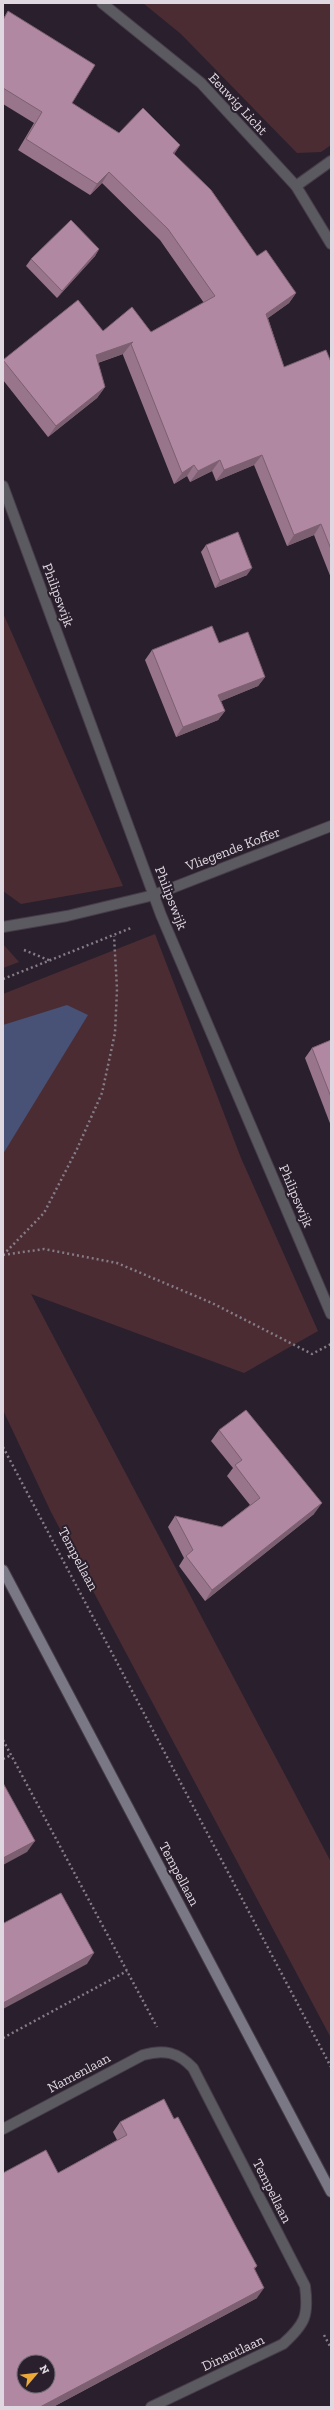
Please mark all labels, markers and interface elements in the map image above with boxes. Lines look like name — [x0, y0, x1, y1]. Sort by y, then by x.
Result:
street label: Eeuwig Licht — [205, 69, 272, 139]
street label: Philipswijk — [39, 561, 78, 630]
street label: Vliegende Koffer — [182, 823, 283, 875]
street label: Philipswijk — [151, 864, 191, 933]
street label: Philipswijk — [275, 1162, 317, 1231]
street label: Tempellaan — [54, 1524, 102, 1594]
street label: Tempellaan — [155, 1839, 203, 1909]
street label: Namenlaan — [45, 2049, 113, 2097]
street label: Tempellaan — [249, 2156, 295, 2226]
street label: Dinantlaan — [199, 2331, 267, 2375]
north arrow — [16, 2354, 56, 2394]
text: N — [37, 2363, 52, 2377]

